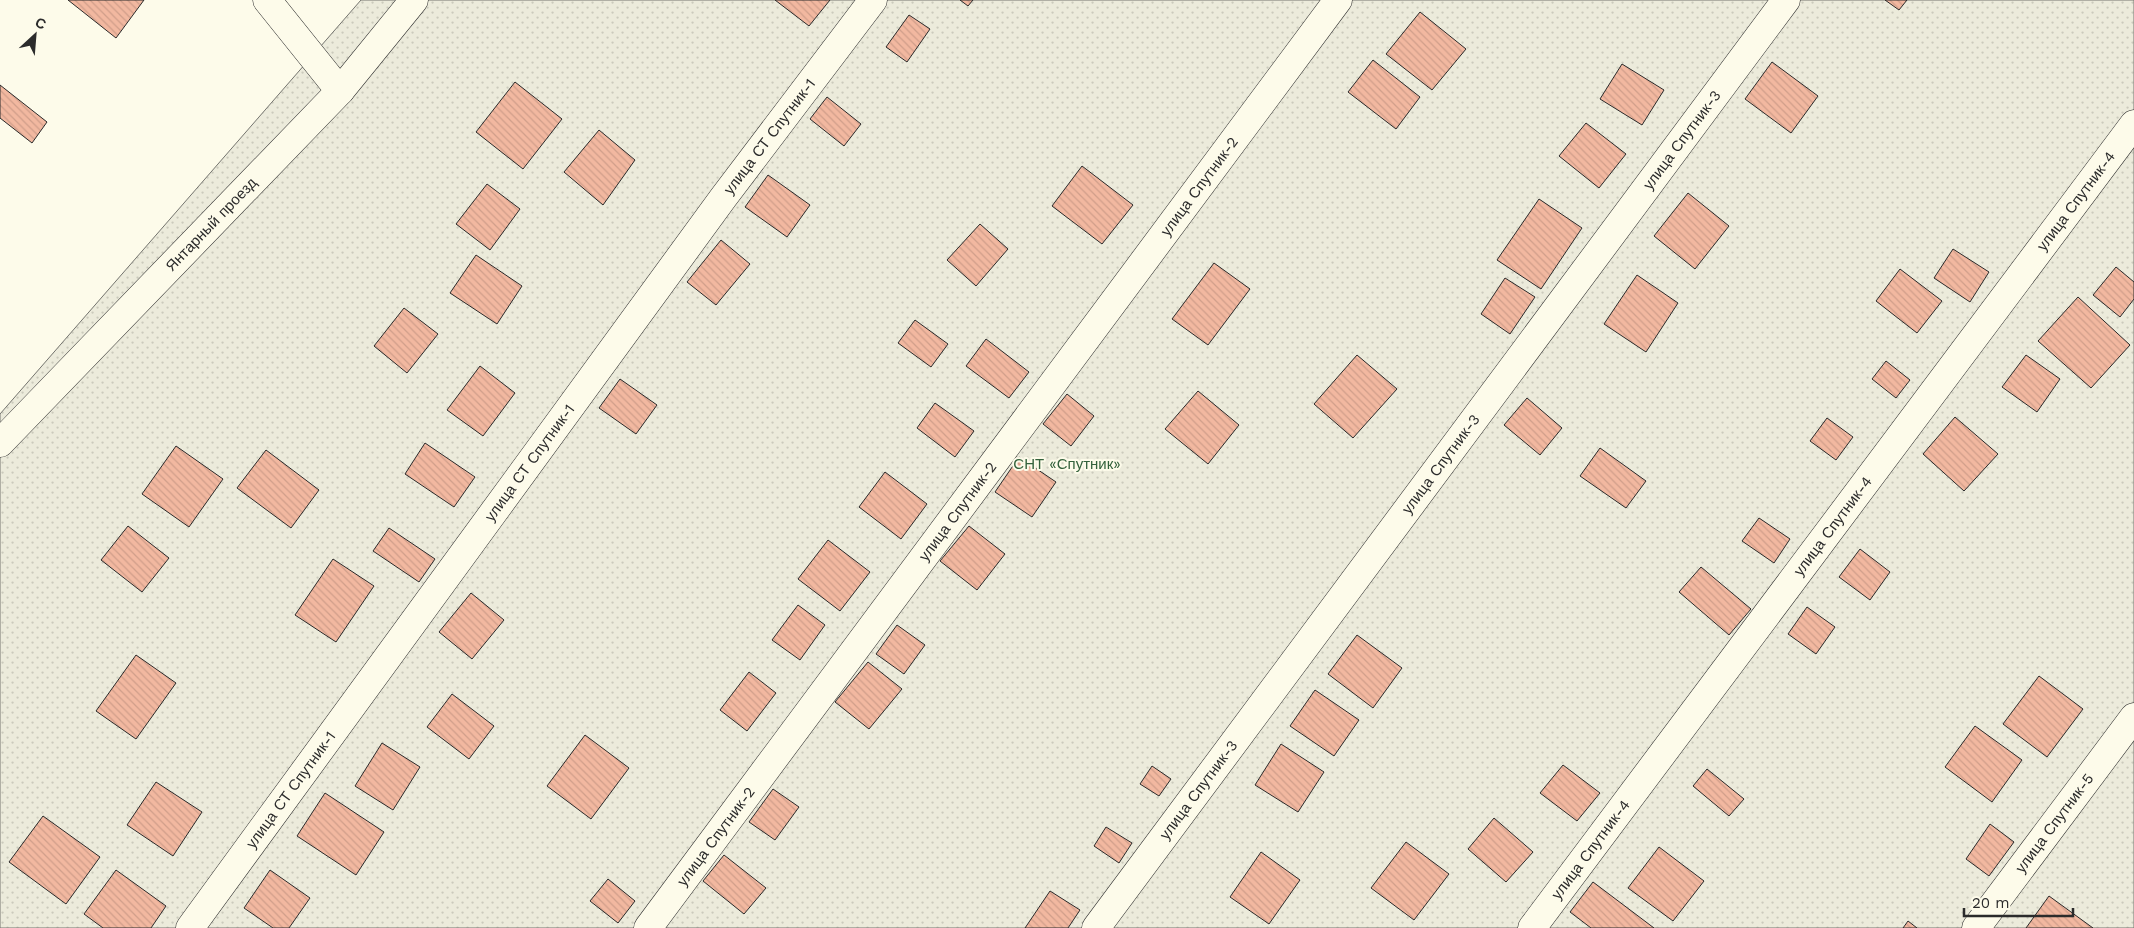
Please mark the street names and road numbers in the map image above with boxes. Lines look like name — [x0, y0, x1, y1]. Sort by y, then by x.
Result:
street label: улица СТ Спутник-1 — [720, 75, 819, 198]
street label: улица Спутник-3 — [1639, 87, 1725, 193]
street label: улица Спутник-2 — [1157, 133, 1242, 240]
street label: улица Спутник-4 — [2033, 148, 2119, 255]
street label: Янтарный проезд — [162, 174, 261, 275]
street label: улица СТ Спутник-1 — [481, 401, 578, 525]
street label: улица Спутник-3 — [1398, 411, 1484, 517]
street label: улица Спутник-2 — [915, 458, 1000, 565]
street label: улица Спутник-4 — [1790, 473, 1876, 580]
street label: улица СТ Спутник-1 — [242, 728, 340, 852]
street label: улица Спутник-3 — [1156, 737, 1241, 843]
street label: улица Спутник-5 — [2012, 770, 2098, 876]
street label: улица Спутник-2 — [673, 783, 759, 890]
street label: улица Спутник-4 — [1548, 796, 1634, 903]

